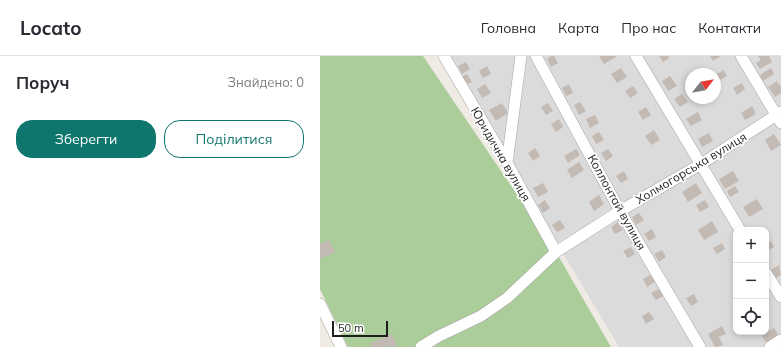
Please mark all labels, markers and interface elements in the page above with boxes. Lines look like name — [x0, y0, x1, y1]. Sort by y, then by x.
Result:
text: Locato — [20, 16, 81, 40]
text: Головна — [481, 19, 536, 37]
text: Карта — [558, 19, 599, 37]
text: Про нас — [621, 19, 676, 37]
text: Контакти — [698, 19, 761, 37]
north arrow — [685, 68, 721, 104]
text: Поруч — [16, 72, 69, 93]
text: Знайдено: 0 — [227, 74, 304, 90]
street label: Юридична вулиця — [468, 104, 534, 204]
button: Зберегти — [16, 120, 156, 158]
button: Поділитися — [164, 120, 304, 158]
street label: Холмогорська вулиця — [633, 129, 749, 207]
street label: Коллонтай вулиця — [585, 152, 649, 252]
map controls — [733, 227, 769, 335]
button: + — [733, 227, 769, 263]
button: − — [733, 263, 769, 299]
button: locate — [733, 299, 769, 335]
scale bar — [332, 319, 388, 338]
text: 50 m — [338, 321, 364, 335]

